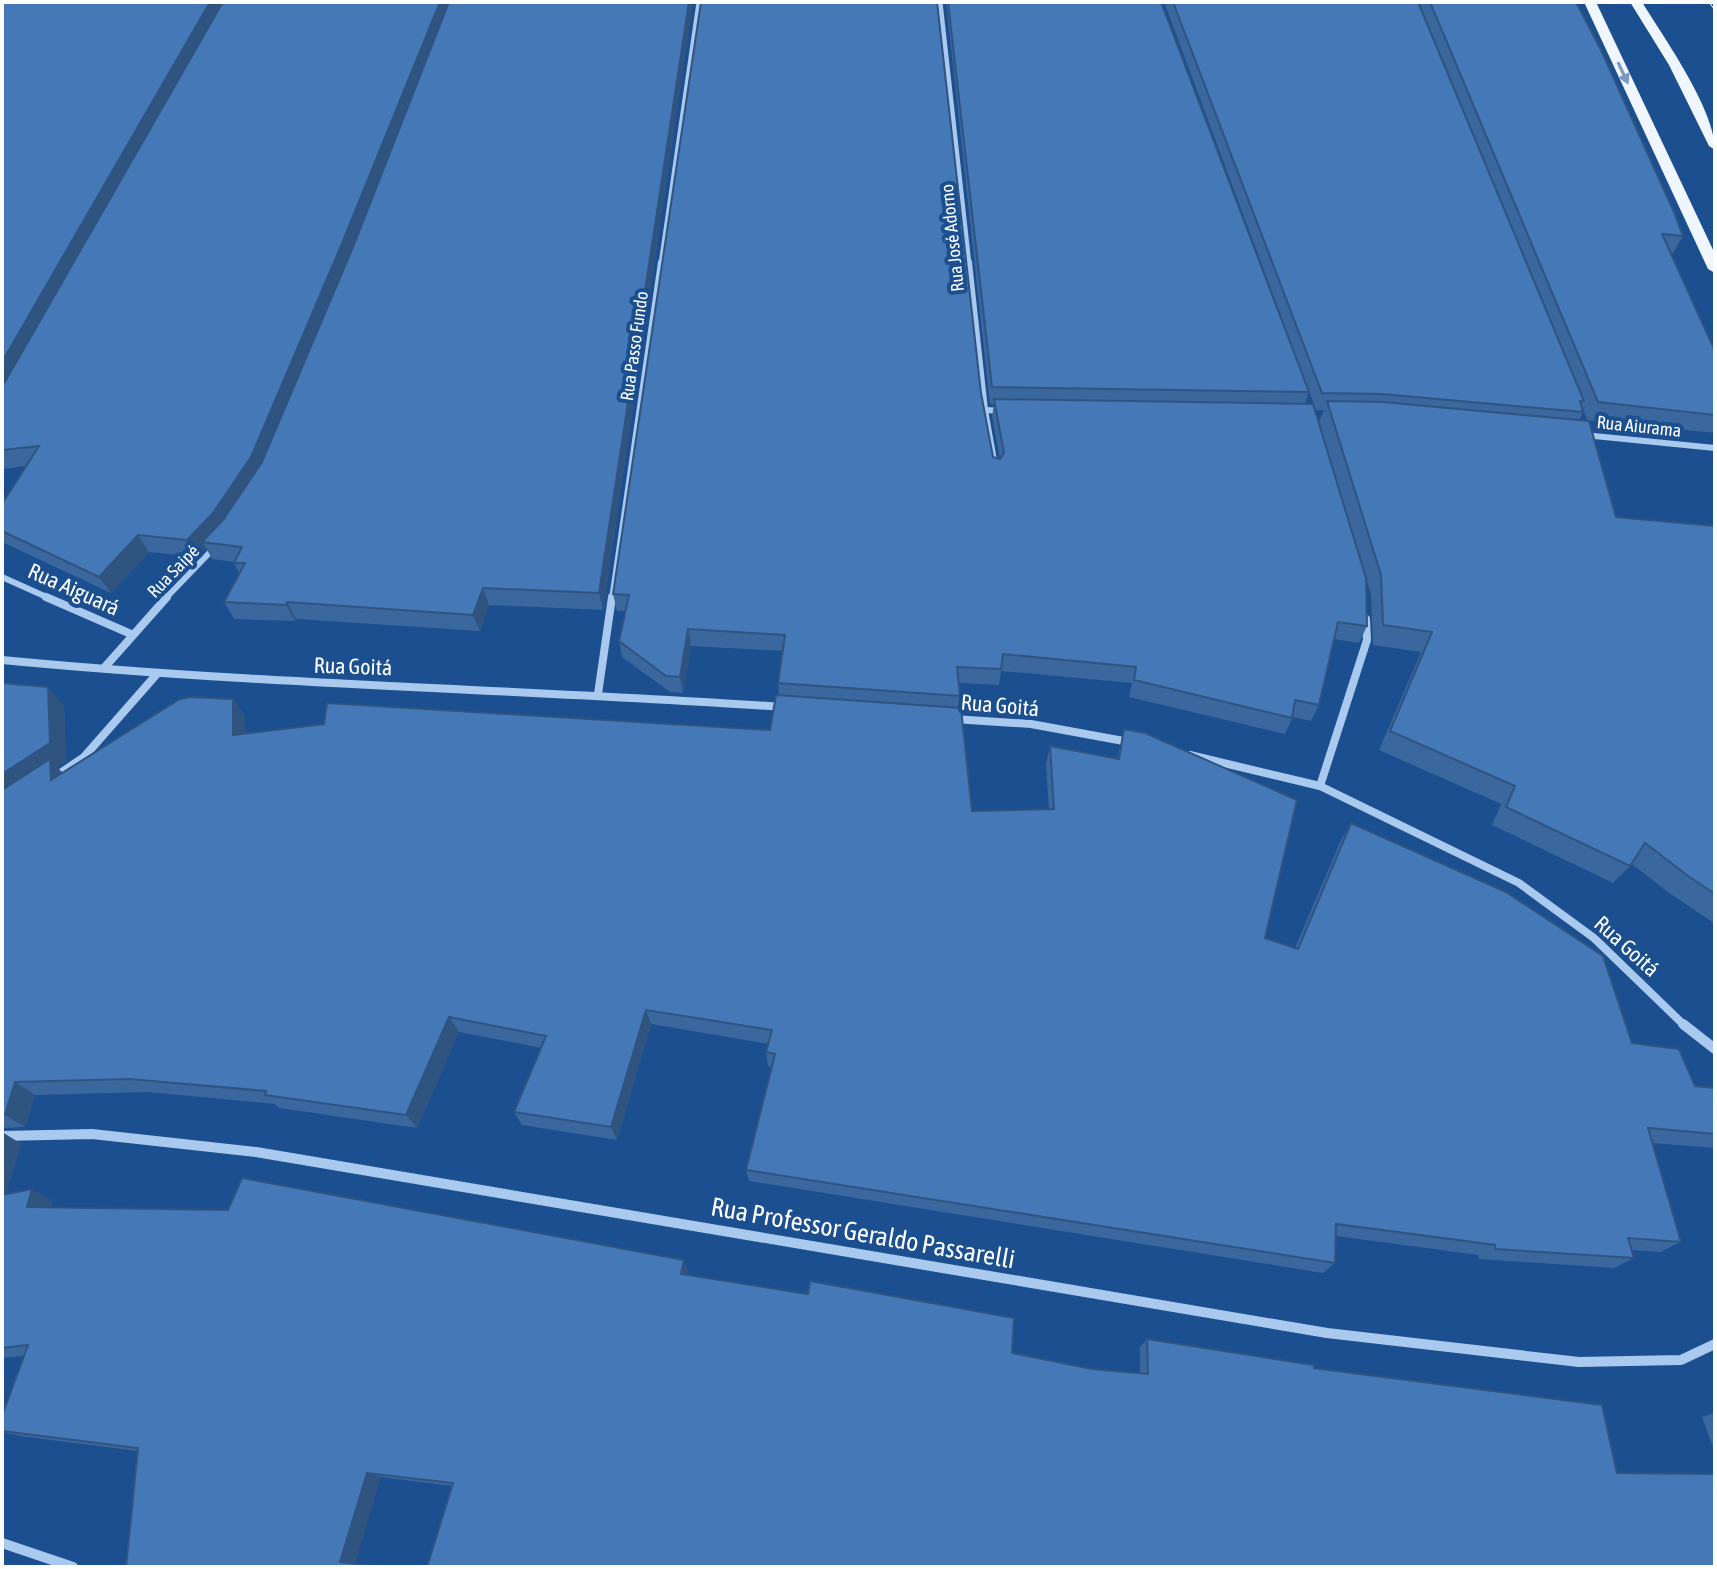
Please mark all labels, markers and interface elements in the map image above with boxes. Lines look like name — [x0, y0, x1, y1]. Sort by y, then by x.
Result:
one-way arrow — [1616, 61, 1630, 84]
street label: Rua José Adorno — [936, 183, 968, 293]
street label: Rua Passo Fundo — [616, 290, 652, 402]
street label: Rua Aiurama — [1596, 411, 1682, 441]
street label: Rua Saipé — [143, 540, 203, 602]
street label: Rua Aiguará — [24, 557, 124, 621]
street label: Rua Goitá — [313, 652, 393, 680]
street label: Rua Goitá — [960, 689, 1040, 721]
street label: Rua Goitá — [1589, 910, 1665, 982]
street label: Rua Professor Geraldo Passarelli — [709, 1191, 1017, 1275]

